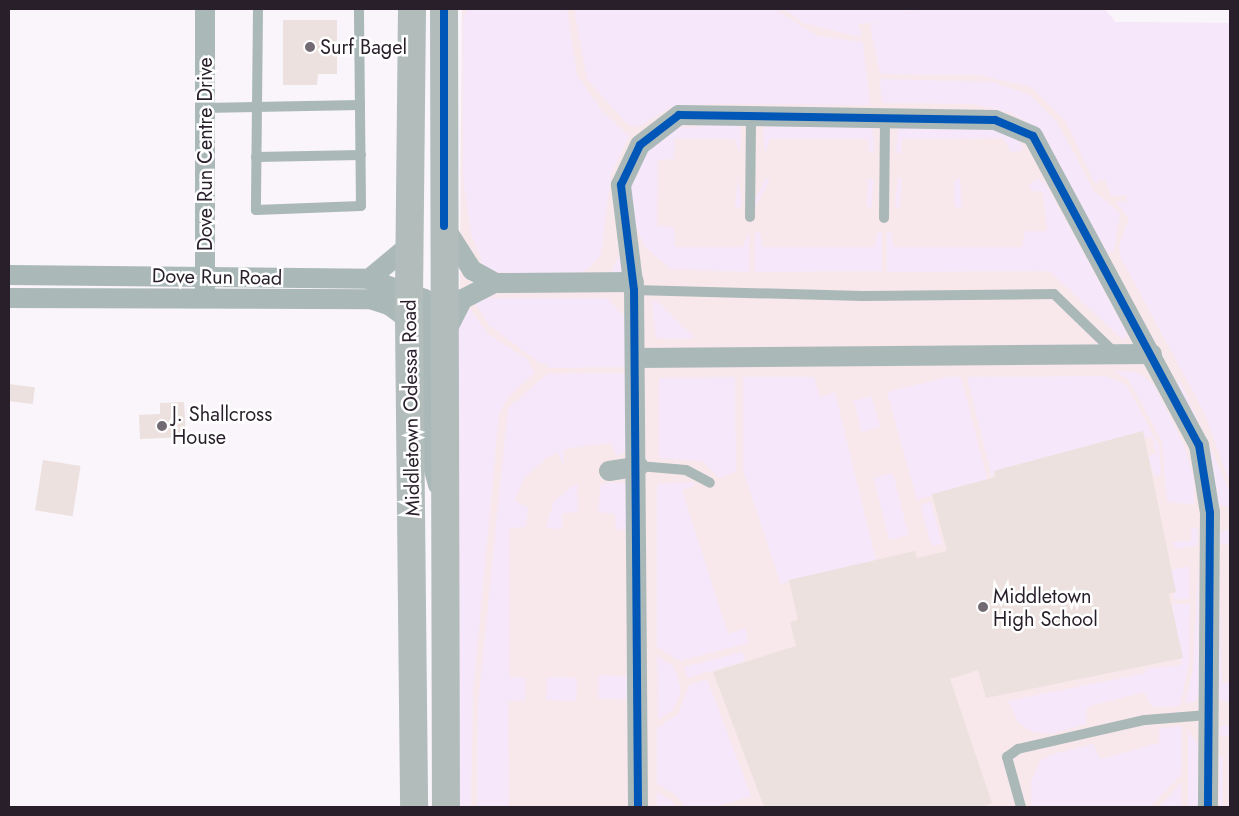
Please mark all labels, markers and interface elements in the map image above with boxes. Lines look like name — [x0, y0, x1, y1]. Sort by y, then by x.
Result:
place label: Surf Bagel — [320, 35, 407, 59]
marker: Surf Bagel — [304, 41, 316, 53]
street label: Dove Run Centre Drive — [193, 57, 217, 251]
street label: Dove Run Road — [152, 264, 282, 290]
street label: Middletown Odessa Road — [397, 299, 425, 517]
place label: J. Shallcross House — [172, 402, 272, 449]
marker: J. Shallcross House — [156, 420, 168, 432]
place label: Middletown High School — [993, 584, 1098, 631]
marker: Middletown High School — [977, 601, 989, 613]

